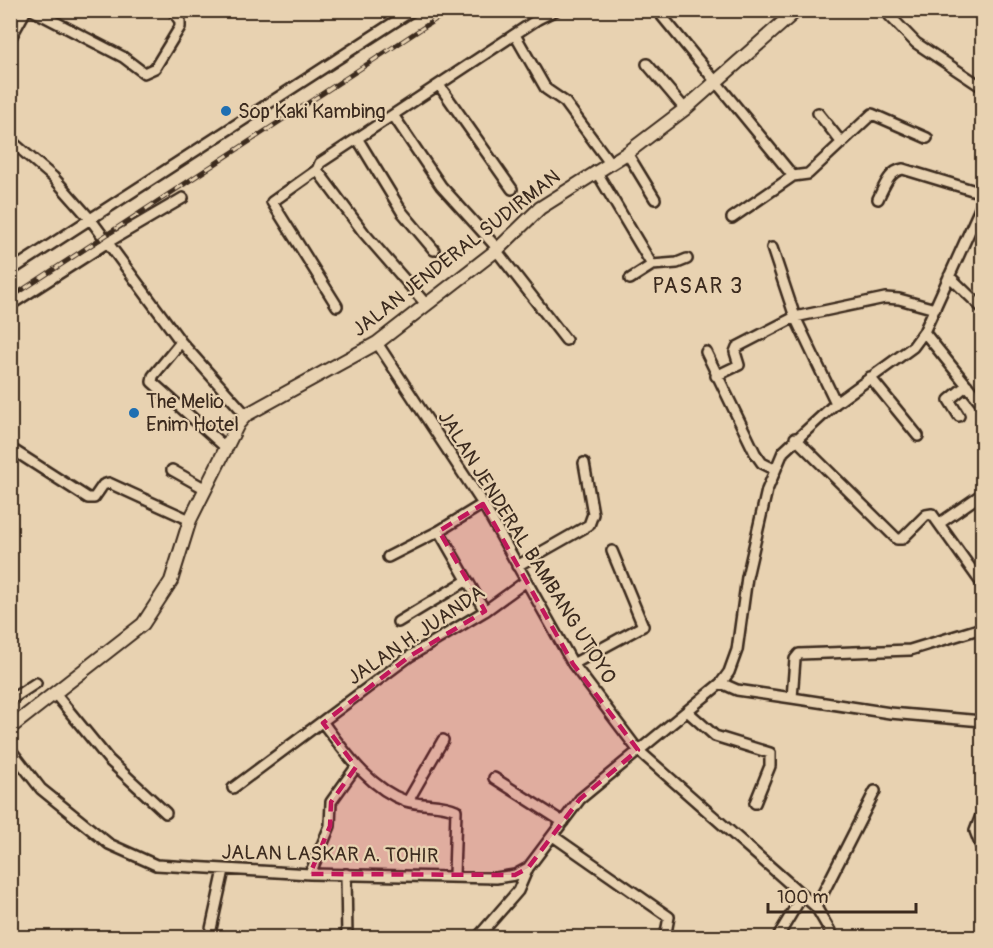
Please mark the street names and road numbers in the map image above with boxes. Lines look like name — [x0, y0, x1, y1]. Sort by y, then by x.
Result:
street label: JALAN JENDERAL SUDIRMAN — [347, 164, 565, 342]
street label: JALAN JENDERAL BAMBANG UTOYO — [432, 406, 622, 688]
street label: JALAN H. JUANDA — [343, 580, 489, 690]
street label: JALAN LASKAR A. TOHIR — [221, 840, 439, 868]

